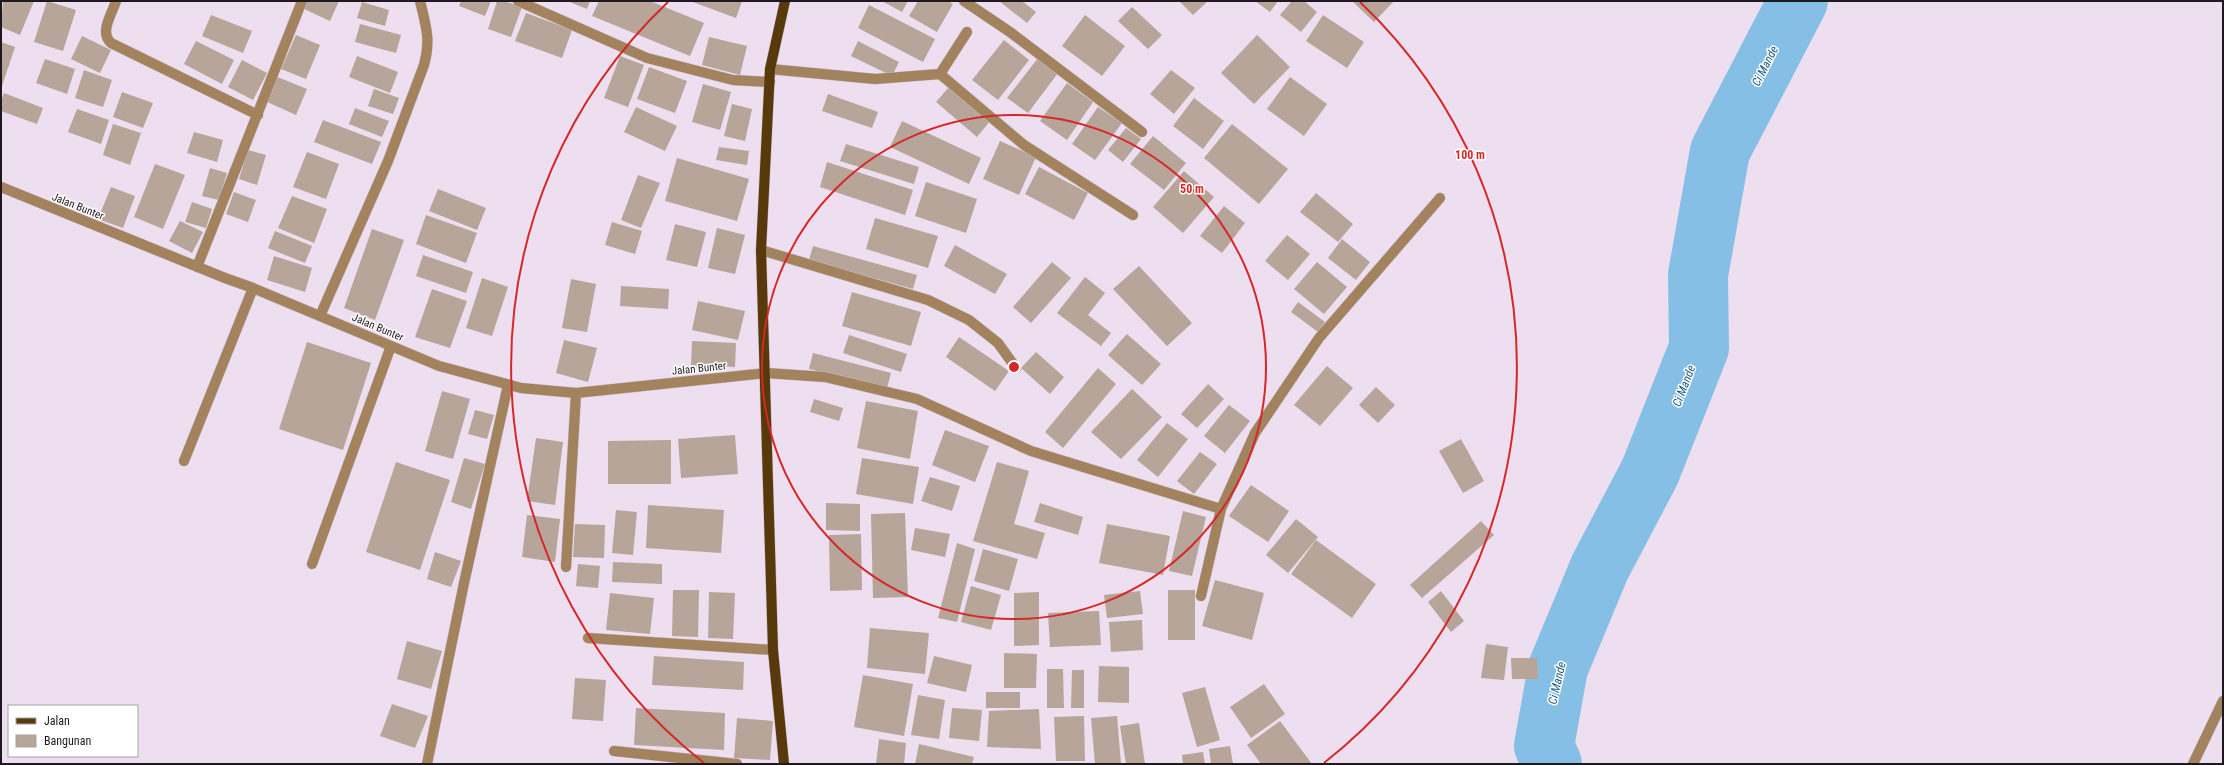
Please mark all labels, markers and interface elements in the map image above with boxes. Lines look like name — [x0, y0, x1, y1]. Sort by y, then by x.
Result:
water label: Ci Mande — [1749, 43, 1781, 88]
text: 100 m — [1455, 148, 1485, 162]
text: 50 m — [1180, 182, 1204, 196]
street label: Jalan Bunter — [50, 190, 106, 223]
street label: Jalan Bunter — [350, 311, 406, 344]
street label: Jalan Bunter — [671, 359, 728, 378]
centre of rings — [1007, 360, 1021, 374]
water label: Ci Mande — [1670, 363, 1698, 409]
water label: Ci Mande — [1545, 660, 1569, 706]
legend — [8, 705, 138, 757]
text: Jalan — [44, 714, 70, 728]
text: Bangunan — [44, 734, 91, 748]

